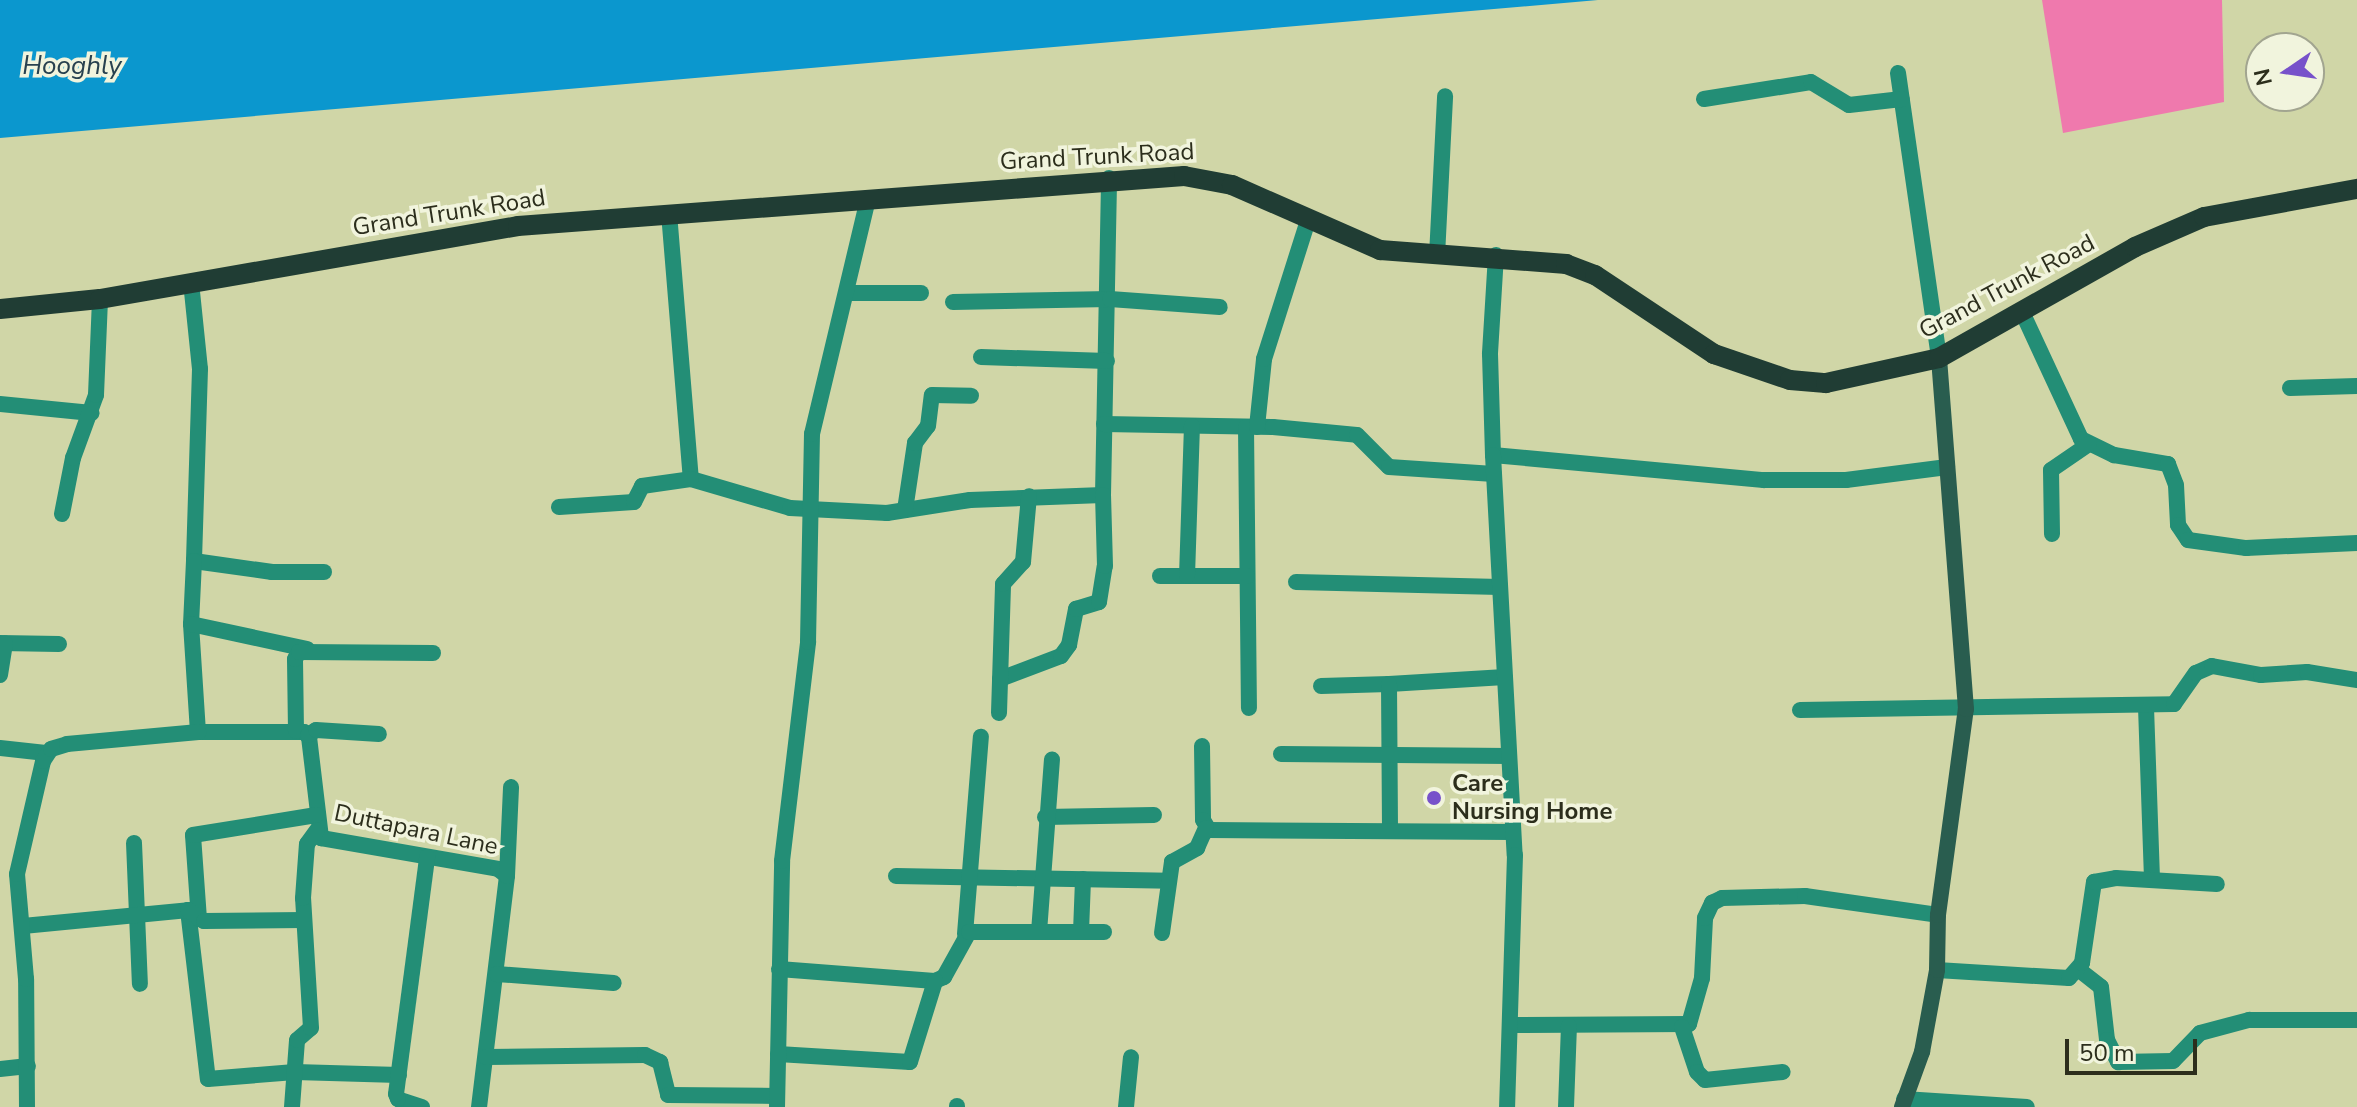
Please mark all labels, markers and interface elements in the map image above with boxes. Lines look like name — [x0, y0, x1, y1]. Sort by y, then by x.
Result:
north arrow — [2245, 32, 2325, 112]
water label: Hooghly — [22, 50, 122, 82]
text: N — [2247, 66, 2280, 88]
street label: Grand Trunk Road — [999, 138, 1195, 176]
street label: Grand Trunk Road — [351, 184, 547, 242]
street label: Grand Trunk Road — [1914, 229, 2100, 345]
place label: Care Nursing Home — [1452, 770, 1612, 826]
marker: Care Nursing Home — [1423, 787, 1445, 809]
street label: Duttapara Lane — [331, 799, 501, 861]
scale bar — [2069, 1023, 2201, 1073]
text: 50 m — [2079, 1037, 2135, 1069]

